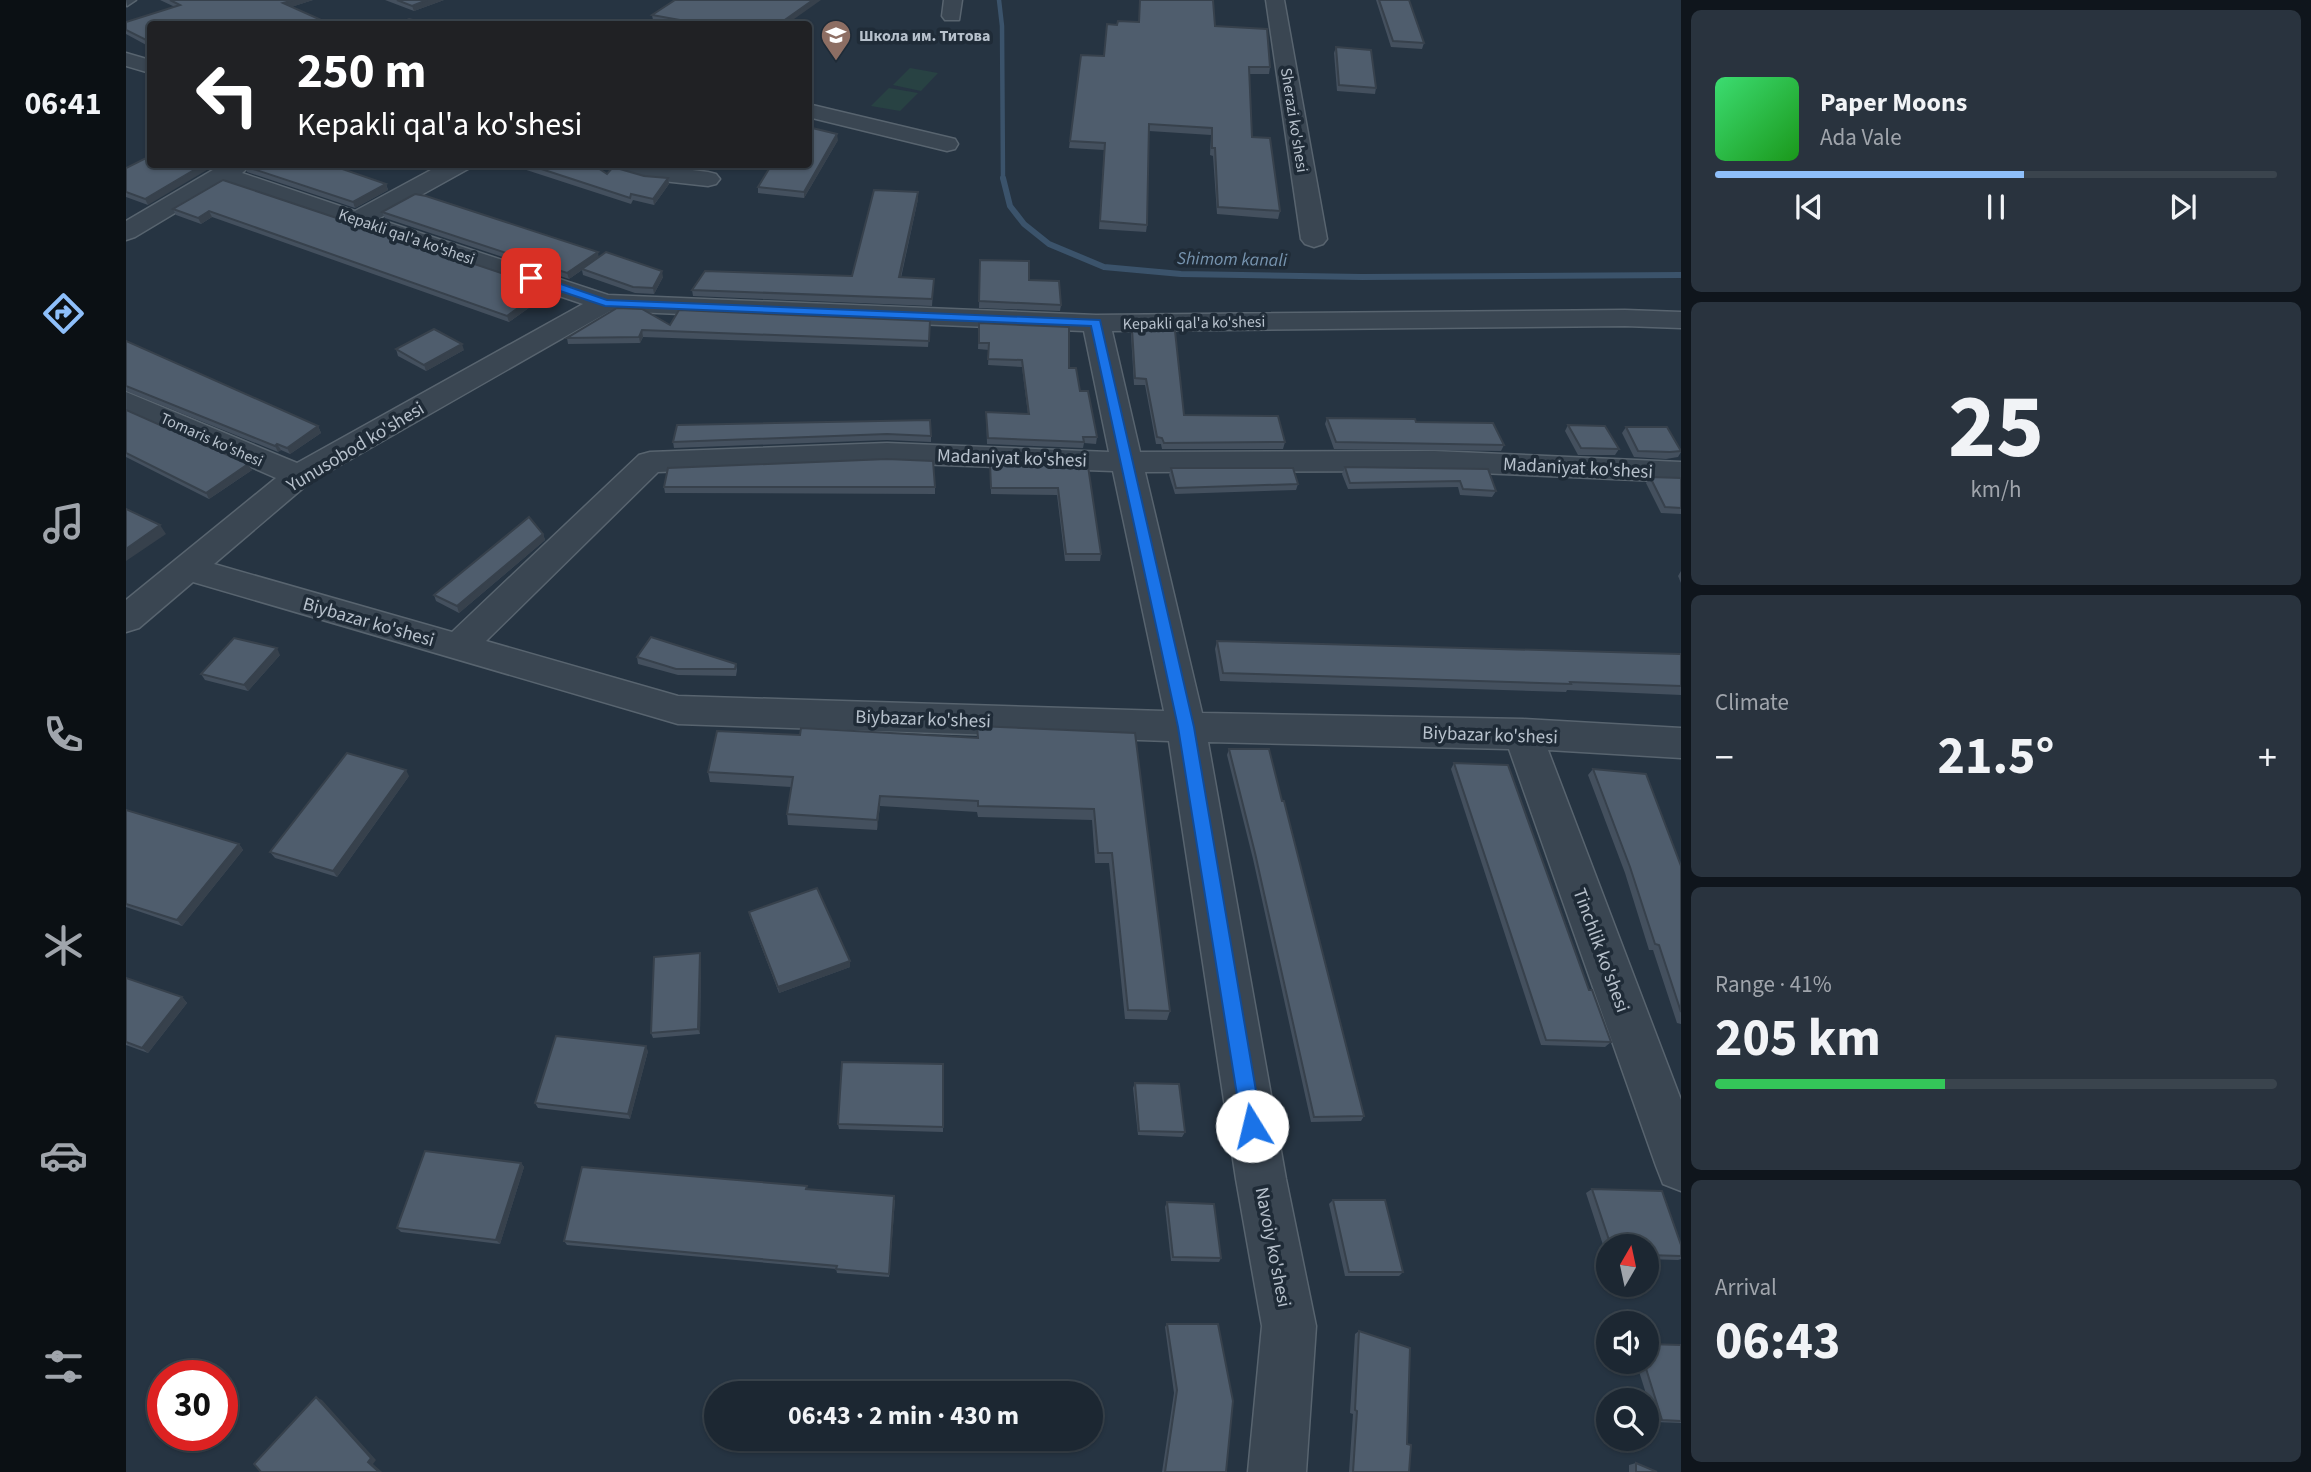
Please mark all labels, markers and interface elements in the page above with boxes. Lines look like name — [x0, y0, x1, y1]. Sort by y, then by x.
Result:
school or university icon: Школа им. Титова — [819, 18, 853, 62]
place label: Школа им. Титова — [859, 25, 990, 47]
text: 250 m — [297, 37, 426, 107]
icon: left — [182, 49, 273, 140]
street label: Sherazi ko'shesi — [1275, 66, 1313, 174]
text: 06:41 — [24, 81, 102, 127]
text: Paper Moons — [1820, 84, 1967, 121]
text: Kepakli qal'a ko'shesi — [297, 102, 582, 148]
text: Ada Vale — [1820, 121, 1902, 154]
icon: previous — [1790, 188, 1828, 226]
icon: pause — [1977, 188, 2015, 226]
icon: next — [2164, 188, 2202, 226]
street label: Kepakli qal'a ko'shesi — [336, 203, 478, 271]
water label: Shimom kanali — [1177, 246, 1288, 273]
pin — [501, 248, 561, 308]
icon: arrive — [512, 259, 550, 297]
icon: directions — [39, 289, 88, 338]
street label: Kepakli qal'a ko'shesi — [1122, 311, 1266, 335]
text: 25 — [1948, 363, 2044, 492]
street label: Yunusobod ko'shesi — [281, 395, 430, 500]
street label: Tomaris ko'shesi — [157, 407, 266, 472]
street label: Madaniyat ko'shesi — [936, 442, 1087, 475]
street label: Madaniyat ko'shesi — [1502, 451, 1654, 486]
text: km/h — [1970, 473, 2022, 506]
icon: music — [39, 499, 88, 548]
street label: Biybazar ko'shesi — [300, 591, 438, 654]
text: Climate — [1715, 686, 1789, 719]
street label: Biybazar ko'shesi — [855, 704, 991, 735]
icon: phone — [39, 710, 88, 759]
street label: Biybazar ko'shesi — [1422, 720, 1558, 751]
text: 21.5° — [1938, 720, 2054, 794]
text: − — [1715, 731, 1734, 785]
text: + — [2258, 731, 2277, 785]
street label: Tinchlik ko'shesi — [1566, 885, 1636, 1016]
icon: climate — [39, 921, 88, 970]
text: Range · 41% — [1715, 968, 1832, 1001]
text: 205 km — [1715, 1002, 1881, 1076]
position arrow — [1215, 1089, 1289, 1163]
icon: car — [39, 1131, 88, 1180]
street label: Navoiy ko'shesi — [1248, 1185, 1297, 1310]
north arrow — [1596, 1234, 1659, 1297]
map controls — [1596, 1234, 1659, 1451]
text: Arrival — [1715, 1271, 1777, 1304]
text: 06:43 — [1715, 1305, 1840, 1379]
button: sound — [1596, 1311, 1659, 1374]
icon: filters — [39, 1342, 88, 1391]
speed limit sign: 30 — [147, 1360, 238, 1451]
button: search — [1596, 1388, 1659, 1451]
text: 06:43 · 2 min · 430 m — [788, 1397, 1019, 1434]

